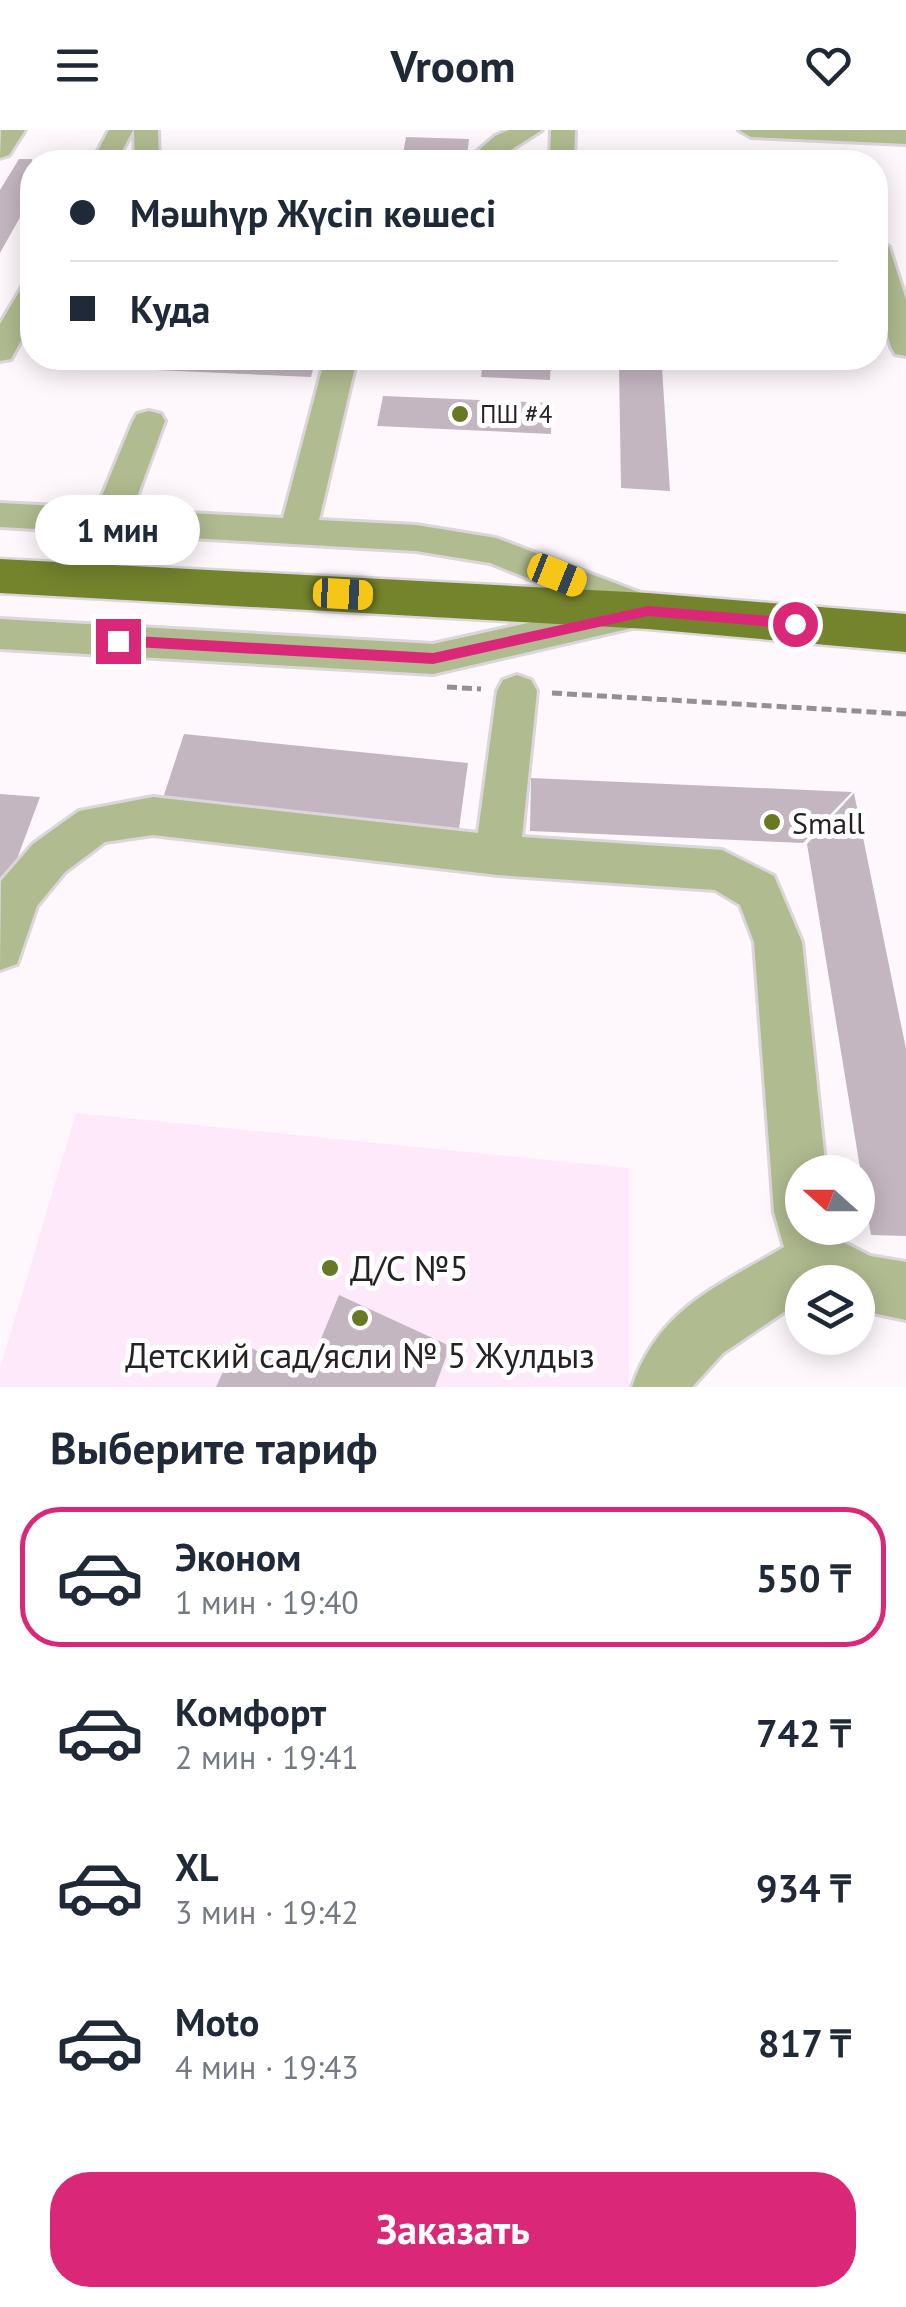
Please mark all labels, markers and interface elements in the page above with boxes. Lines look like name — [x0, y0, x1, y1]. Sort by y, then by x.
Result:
text: Vroom — [391, 36, 515, 94]
icon: menu — [50, 38, 105, 93]
icon: heart — [801, 38, 856, 93]
text: Мәшһүр Жүсіп көшесі — [130, 188, 496, 237]
text: Куда — [130, 284, 210, 333]
place label: ПШ #4 — [480, 398, 553, 430]
marker: ПШ #4 — [449, 403, 471, 425]
callout: 1 мин — [36, 496, 200, 566]
text: 1 мин — [76, 509, 159, 551]
car — [524, 550, 590, 600]
car — [312, 577, 374, 611]
route start — [773, 602, 818, 647]
route end — [96, 619, 141, 664]
place label: Small — [792, 803, 865, 842]
marker: Small — [761, 811, 783, 833]
north arrow — [785, 1155, 875, 1245]
map controls — [785, 1155, 875, 1355]
place label: Д/С №5 — [350, 1245, 469, 1291]
marker: Д/С №5 — [319, 1257, 341, 1279]
button: layers — [785, 1265, 875, 1355]
marker: Детский сад/ясли № 5 Жулдыз — [349, 1307, 371, 1329]
place label: Детский сад/ясли № 5 Жулдыз — [125, 1332, 595, 1378]
text: Выберите тариф — [50, 1418, 377, 1476]
icon: car — [55, 1532, 145, 1622]
text: Эконом — [175, 1532, 301, 1581]
text: 550 ₸ — [756, 1553, 851, 1602]
text: 1 мин · 19:40 — [175, 1581, 359, 1623]
icon: car — [55, 1687, 145, 1777]
text: Комфорт — [175, 1687, 326, 1736]
text: 742 ₸ — [756, 1708, 851, 1757]
text: 2 мин · 19:41 — [175, 1736, 359, 1778]
icon: car — [55, 1842, 145, 1932]
text: XL — [175, 1842, 219, 1891]
text: 934 ₸ — [756, 1863, 851, 1912]
text: 3 мин · 19:42 — [175, 1891, 359, 1933]
icon: car — [55, 1997, 145, 2087]
text: Moto — [175, 1997, 259, 2046]
text: 817 ₸ — [758, 2018, 851, 2067]
text: 4 мин · 19:43 — [175, 2046, 359, 2088]
button: Заказать — [50, 2172, 856, 2287]

